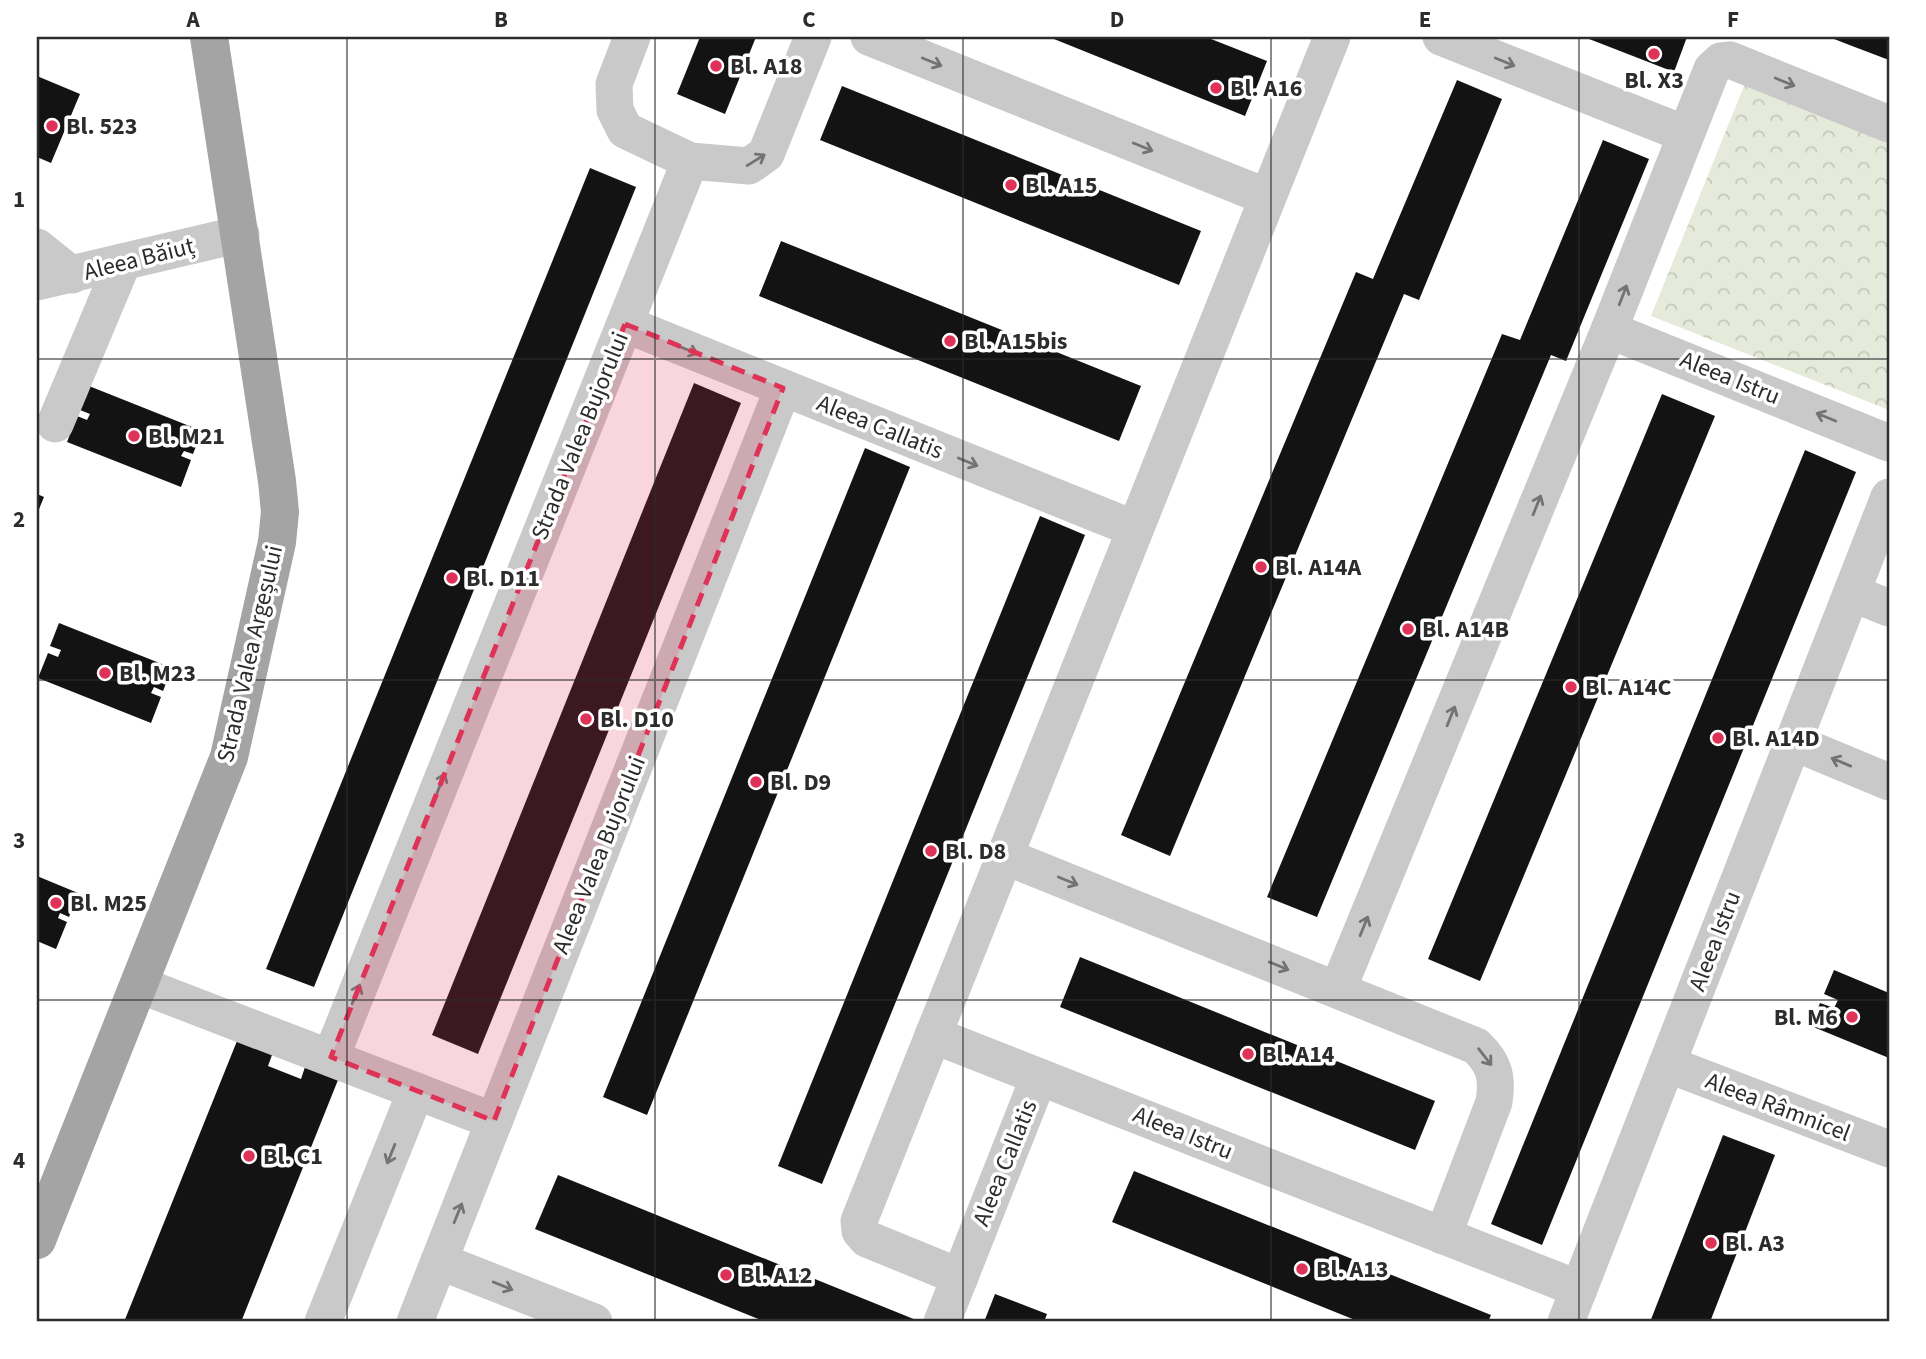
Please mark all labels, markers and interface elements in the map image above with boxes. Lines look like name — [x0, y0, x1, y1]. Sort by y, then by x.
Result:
text: A — [185, 3, 200, 36]
text: B — [494, 3, 508, 36]
text: C — [802, 3, 816, 36]
text: D — [1110, 3, 1124, 36]
text: E — [1419, 3, 1431, 36]
text: F — [1727, 3, 1739, 36]
marker: Bl. X3 — [1646, 46, 1662, 62]
place label: Bl. A18 — [730, 49, 802, 84]
one-way arrow — [1494, 56, 1515, 69]
one-way arrow — [921, 57, 942, 70]
marker: Bl. A18 — [708, 58, 724, 74]
place label: Bl. X3 — [1624, 63, 1684, 98]
place label: Bl. A16 — [1230, 71, 1302, 106]
one-way arrow — [1773, 76, 1795, 89]
marker: Bl. A16 — [1208, 80, 1224, 96]
place label: Bl. 523 — [66, 109, 137, 144]
marker: Bl. 523 — [44, 118, 60, 134]
one-way arrow — [1132, 141, 1154, 154]
one-way arrow — [746, 152, 765, 167]
place label: Bl. A15 — [1025, 168, 1097, 203]
marker: Bl. A15 — [1003, 177, 1019, 193]
text: 1 — [13, 183, 25, 216]
street label: Aleea Băiuț — [80, 228, 198, 290]
one-way arrow — [1617, 284, 1630, 306]
place label: Bl. A15bis — [964, 324, 1068, 359]
street label: Strada Valea Bujorului — [522, 327, 638, 545]
marker: Bl. A15bis — [942, 333, 958, 349]
street label: Aleea Istru — [1675, 342, 1785, 414]
one-way arrow — [677, 344, 699, 357]
street label: Aleea Callatis — [812, 386, 948, 468]
one-way arrow — [1816, 410, 1837, 423]
place label: Bl. M21 — [148, 419, 225, 454]
marker: Bl. M21 — [126, 428, 142, 444]
one-way arrow — [956, 456, 978, 469]
one-way arrow — [1531, 495, 1544, 517]
text: 2 — [13, 503, 25, 536]
street label: Strada Valea Argeșului — [208, 542, 292, 766]
place label: Bl. A14A — [1275, 550, 1361, 585]
marker: Bl. A14A — [1253, 559, 1269, 575]
place label: Bl. D11 — [466, 561, 540, 596]
marker: Bl. D11 — [444, 570, 460, 586]
place label: Bl. A14B — [1422, 612, 1509, 647]
marker: Bl. A14B — [1400, 621, 1416, 637]
place label: Bl. M23 — [119, 656, 196, 691]
marker: Bl. M23 — [97, 665, 113, 681]
place label: Bl. A14C — [1585, 670, 1671, 705]
marker: Bl. A14C — [1563, 679, 1579, 695]
place label: Bl. D10 — [600, 702, 674, 737]
one-way arrow — [1445, 705, 1458, 727]
marker: Bl. D10 — [578, 711, 594, 727]
place label: Bl. A14D — [1732, 721, 1820, 756]
marker: Bl. A14D — [1710, 730, 1726, 746]
street label: Aleea Valea Bujorului — [543, 751, 655, 959]
one-way arrow — [1831, 755, 1853, 768]
place label: Bl. D9 — [770, 765, 831, 800]
one-way arrow — [435, 772, 448, 794]
marker: Bl. D9 — [748, 774, 764, 790]
text: 3 — [13, 824, 25, 857]
place label: Bl. D8 — [945, 834, 1006, 869]
marker: Bl. D8 — [923, 843, 939, 859]
one-way arrow — [1056, 876, 1078, 889]
place label: Bl. M25 — [70, 886, 147, 921]
street label: Aleea Istru — [1680, 886, 1750, 996]
marker: Bl. M25 — [48, 895, 64, 911]
one-way arrow — [1358, 916, 1371, 937]
one-way arrow — [1268, 960, 1289, 973]
one-way arrow — [350, 983, 363, 1005]
place label: Bl. M6 — [1774, 1000, 1838, 1035]
marker: Bl. M6 — [1844, 1009, 1860, 1025]
place label: Bl. A14 — [1262, 1037, 1335, 1072]
marker: Bl. A14 — [1240, 1046, 1256, 1062]
one-way arrow — [1477, 1048, 1493, 1066]
street label: Aleea Râmnicel — [1701, 1063, 1855, 1151]
street label: Aleea Callatis — [964, 1095, 1046, 1231]
street label: Aleea Istru — [1128, 1097, 1238, 1169]
place label: Bl. C1 — [263, 1139, 323, 1174]
one-way arrow — [383, 1143, 396, 1164]
text: 4 — [13, 1144, 25, 1177]
marker: Bl. C1 — [241, 1148, 257, 1164]
one-way arrow — [453, 1203, 466, 1225]
place label: Bl. A3 — [1725, 1226, 1785, 1261]
marker: Bl. A3 — [1703, 1235, 1719, 1251]
place label: Bl. A13 — [1316, 1252, 1388, 1287]
place label: Bl. A12 — [740, 1258, 812, 1293]
marker: Bl. A13 — [1294, 1261, 1310, 1277]
marker: Bl. A12 — [718, 1267, 734, 1283]
one-way arrow — [491, 1280, 513, 1293]

